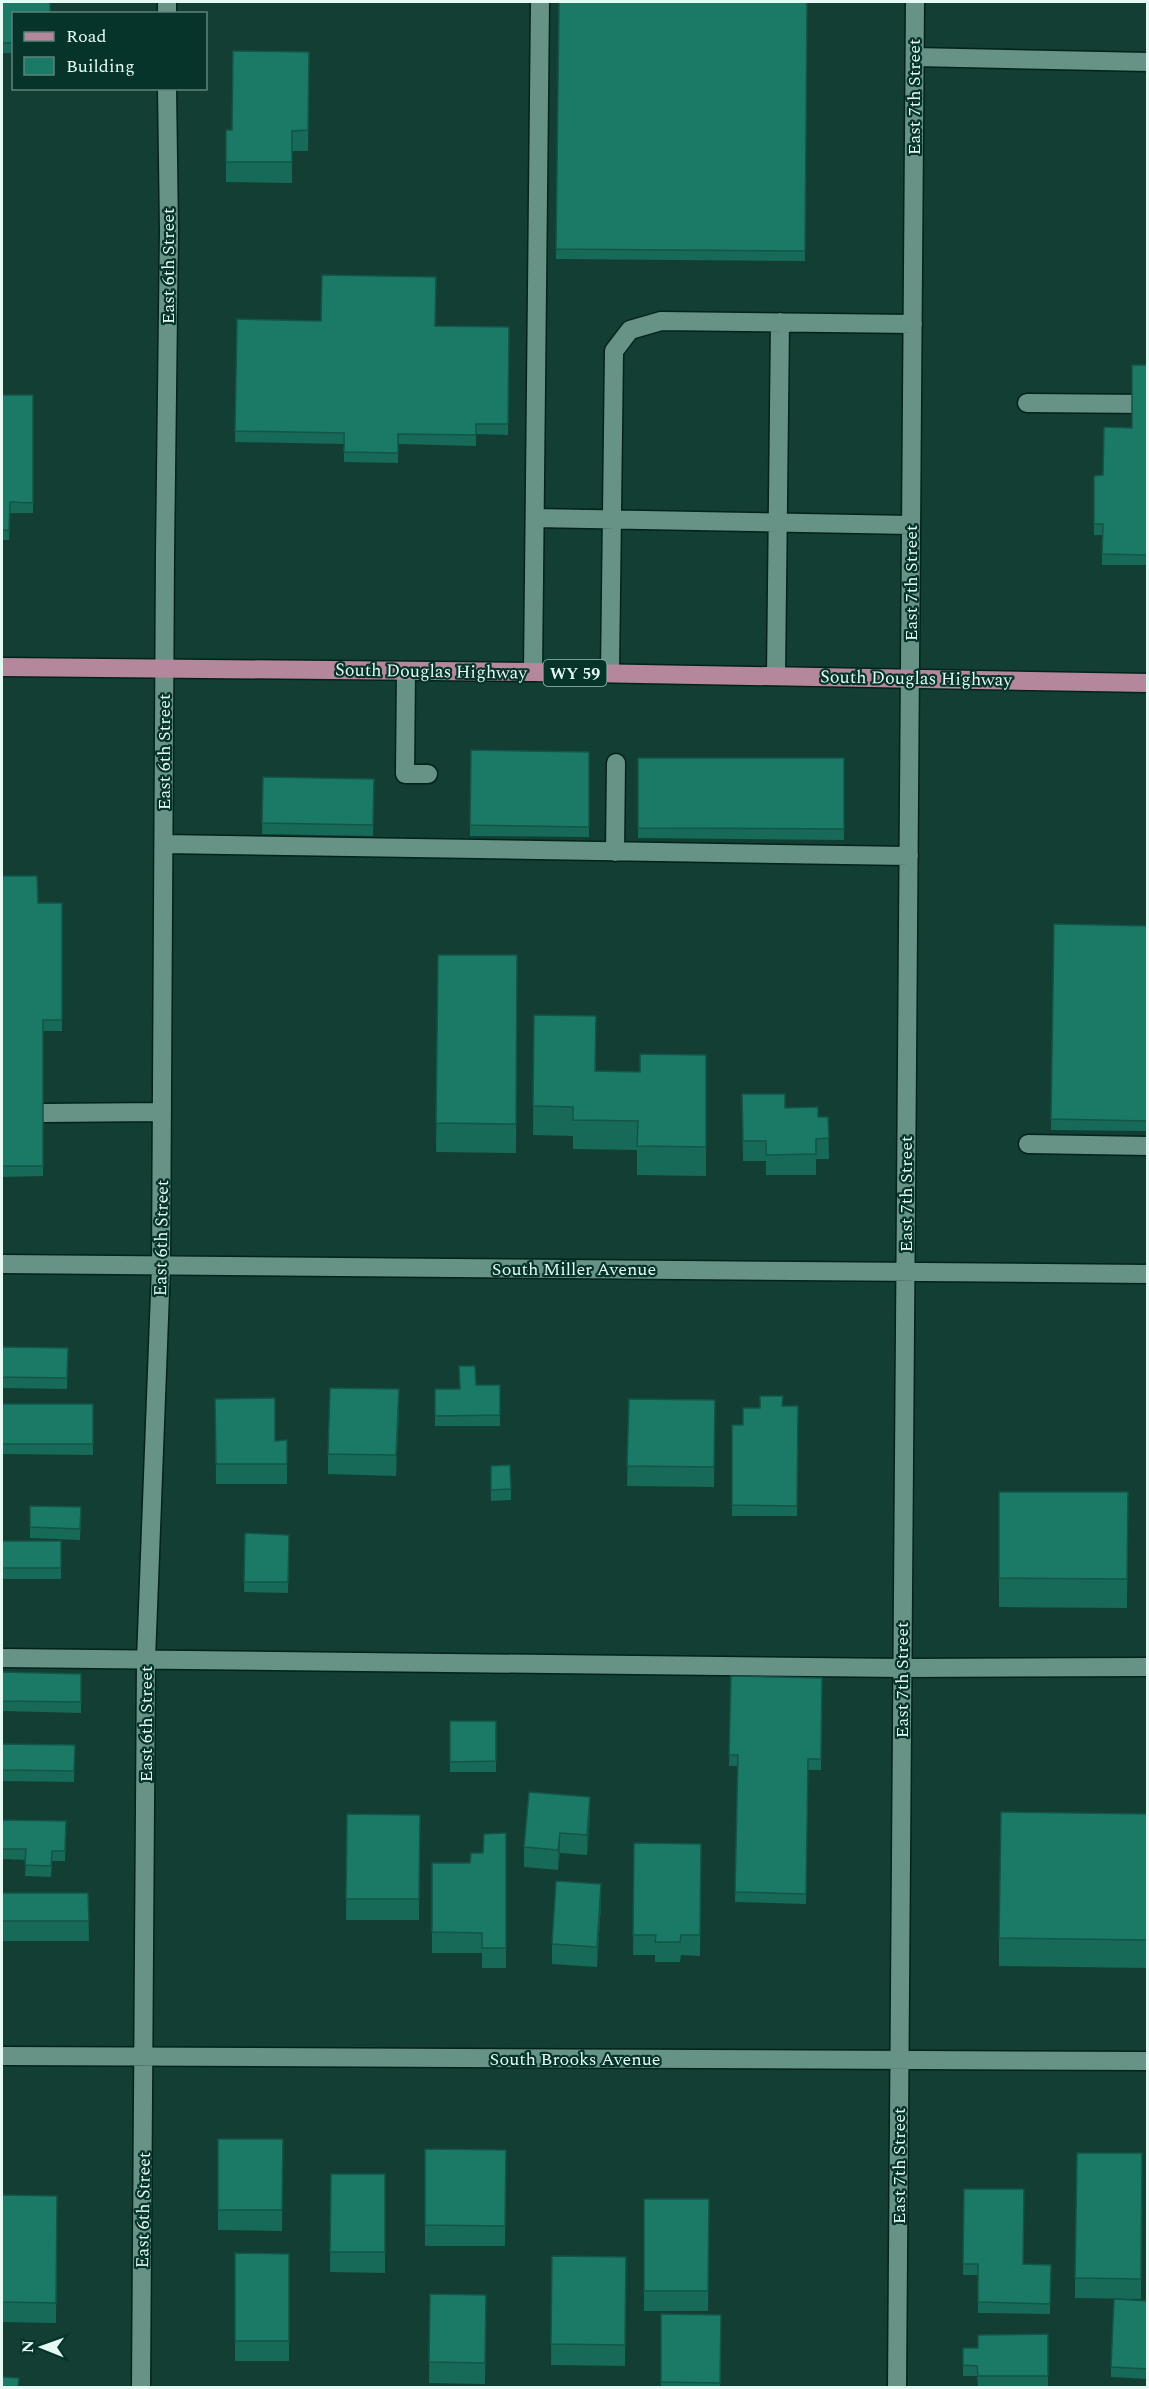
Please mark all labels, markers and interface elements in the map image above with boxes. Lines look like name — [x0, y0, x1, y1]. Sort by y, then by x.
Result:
legend — [12, 12, 207, 90]
text: Road — [66, 23, 107, 50]
street label: East 7th Street — [901, 39, 928, 155]
text: Building — [66, 53, 135, 80]
street label: East 6th Street — [155, 208, 182, 324]
street label: East 7th Street — [898, 525, 925, 641]
street label: South Douglas Highway — [335, 656, 529, 687]
road number: WY 59 — [544, 660, 606, 686]
street label: South Douglas Highway — [820, 663, 1014, 694]
street label: East 6th Street — [151, 694, 178, 810]
street label: East 7th Street — [893, 1136, 920, 1252]
street label: East 6th Street — [147, 1179, 176, 1297]
street label: South Miller Avenue — [492, 1256, 656, 1283]
street label: East 7th Street — [889, 1622, 916, 1738]
street label: East 6th Street — [133, 1666, 160, 1782]
street label: South Brooks Avenue — [490, 2046, 660, 2073]
street label: East 7th Street — [886, 2108, 913, 2224]
street label: East 6th Street — [129, 2151, 158, 2269]
north arrow — [12, 2317, 72, 2377]
text: N — [16, 2340, 40, 2353]

